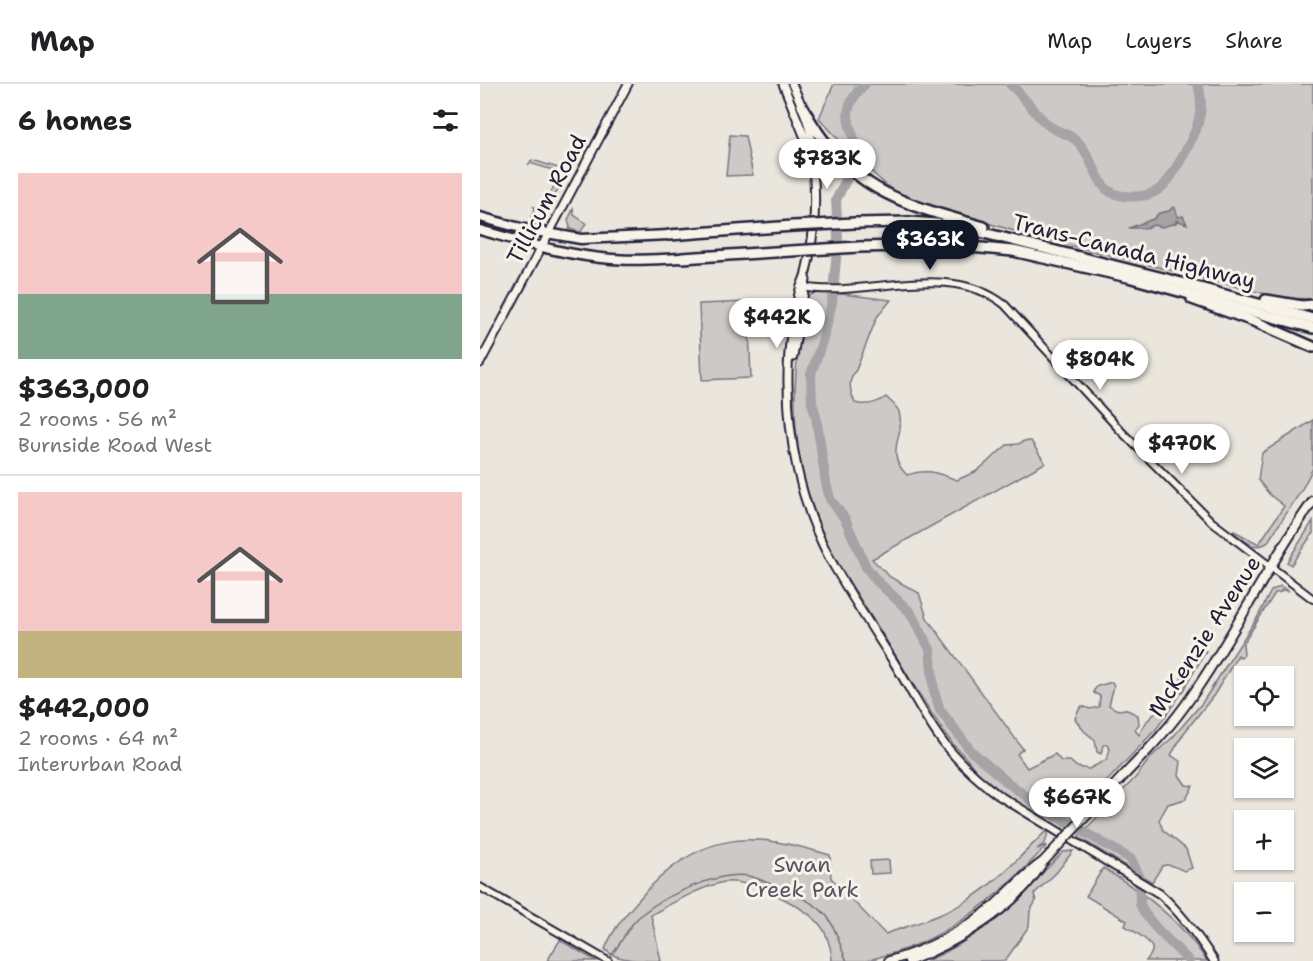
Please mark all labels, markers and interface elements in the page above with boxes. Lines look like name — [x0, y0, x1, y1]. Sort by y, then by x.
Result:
text: Map — [30, 22, 95, 60]
text: Map — [1047, 27, 1092, 55]
text: Layers — [1125, 27, 1192, 55]
text: Share — [1225, 27, 1283, 55]
text: 6 homes — [18, 103, 132, 138]
icon: filters — [429, 104, 462, 137]
street label: Tillicum Road — [500, 129, 593, 269]
pin: $783K — [785, 139, 869, 190]
text: $783K — [793, 145, 861, 171]
street label: Trans-Canada Highway — [1009, 207, 1258, 296]
icon: home — [186, 212, 294, 320]
pin: $363K — [888, 220, 972, 271]
text: $363K — [896, 226, 964, 252]
pin: $442K — [735, 298, 819, 349]
text: $442K — [743, 304, 811, 330]
pin: $804K — [1058, 340, 1142, 391]
text: $804K — [1065, 346, 1135, 372]
text: $363,000 — [18, 371, 150, 406]
text: 2 rooms · 56 m² — [18, 406, 177, 432]
pin: $470K — [1140, 424, 1224, 475]
text: $470K — [1148, 430, 1216, 456]
text: Burnside Road West — [18, 432, 212, 458]
icon: home — [186, 531, 294, 639]
street label: McKenzie Avenue — [1141, 550, 1267, 722]
map controls — [1234, 666, 1294, 942]
button: locate — [1234, 666, 1294, 726]
text: $442,000 — [18, 690, 150, 725]
text: 2 rooms · 64 m² — [18, 725, 178, 751]
button: layers — [1234, 738, 1294, 798]
text: Interurban Road — [18, 751, 182, 777]
pin: $667K — [1035, 778, 1119, 829]
text: $667K — [1043, 784, 1111, 810]
button: + — [1234, 810, 1294, 870]
park label: Swan Creek Park — [745, 850, 859, 904]
button: − — [1234, 882, 1294, 942]

